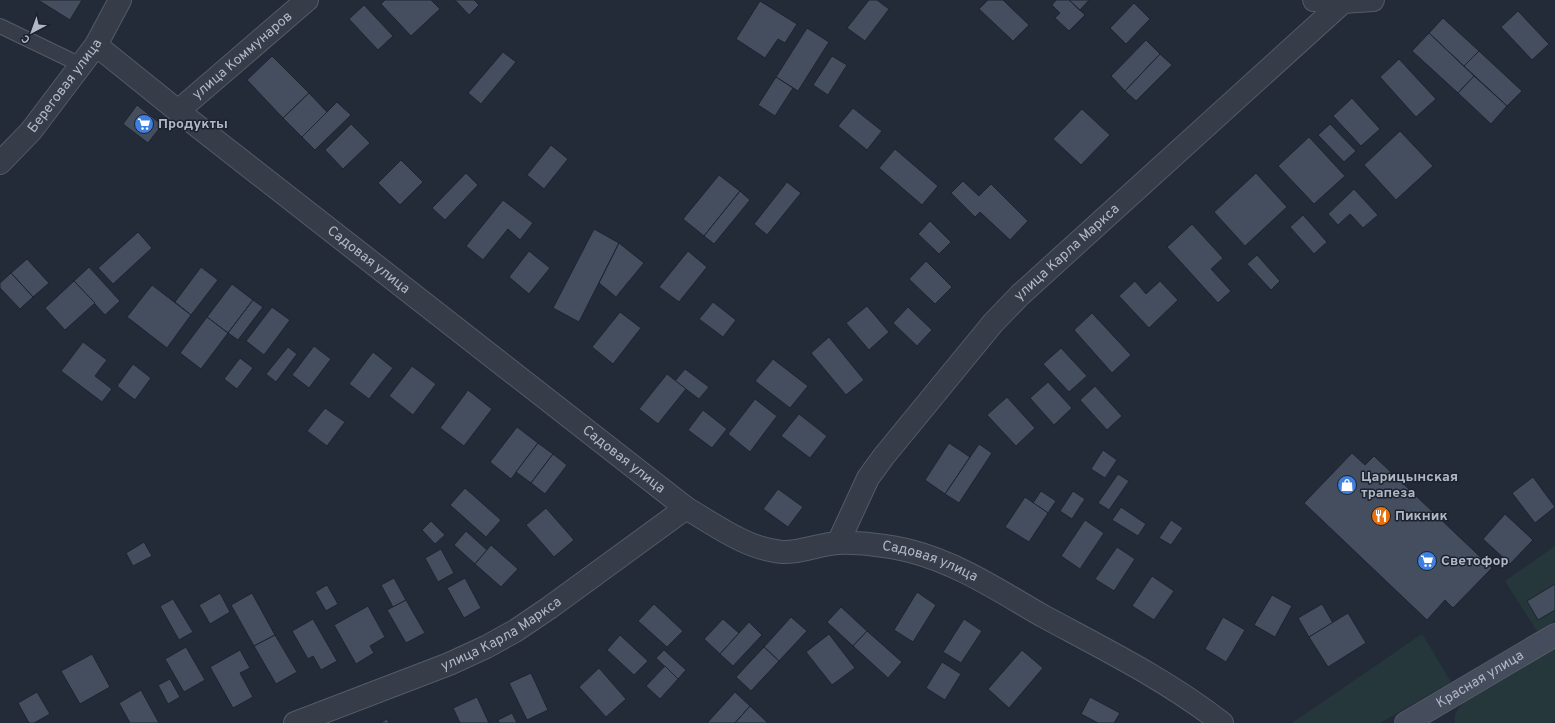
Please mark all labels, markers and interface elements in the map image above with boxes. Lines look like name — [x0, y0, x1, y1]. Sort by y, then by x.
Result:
street label: улица Коммунаров — [189, 8, 296, 103]
north arrow — [12, 12, 52, 52]
text: С — [19, 31, 33, 46]
street label: Береговая улица — [24, 36, 106, 136]
supermarket icon: Продукты — [133, 113, 155, 135]
place label: Продукты — [158, 116, 228, 133]
street label: улица Карла Маркса — [1011, 200, 1123, 304]
street label: Садовая улица — [324, 222, 413, 298]
street label: Садовая улица — [579, 422, 669, 497]
place label: Царицынская трапеза — [1361, 469, 1458, 502]
shop icon: Царицынская трапеза — [1336, 474, 1358, 496]
restaurant icon: Пикник — [1370, 505, 1392, 527]
place label: Пикник — [1395, 508, 1448, 525]
street label: Садовая улица — [881, 537, 981, 586]
supermarket icon: Светофор — [1416, 550, 1438, 572]
place label: Светофор — [1441, 553, 1509, 570]
street label: улица Карла Маркса — [438, 593, 565, 675]
street label: Красная улица — [1433, 647, 1527, 712]

